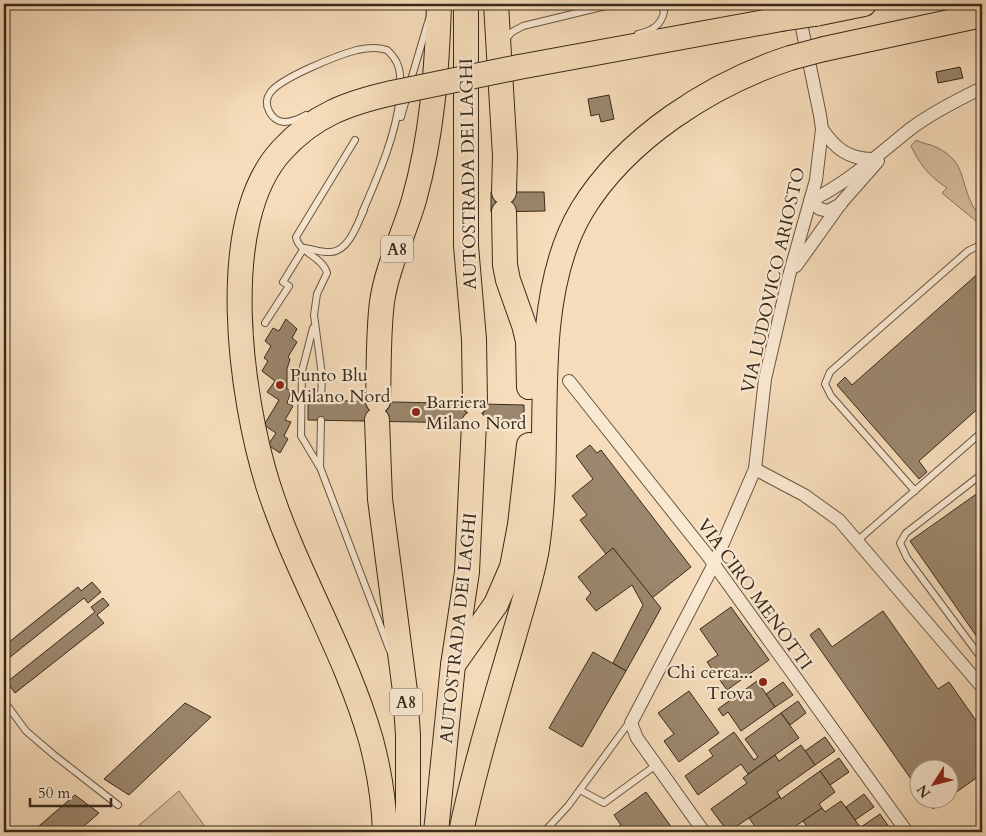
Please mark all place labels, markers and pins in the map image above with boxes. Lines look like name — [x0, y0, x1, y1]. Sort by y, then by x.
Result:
place label: Punto Blu Milano Nord — [290, 363, 391, 409]
marker: Punto Blu Milano Nord — [274, 379, 286, 391]
place label: Barriera Milano Nord — [426, 390, 527, 436]
marker: Barriera Milano Nord — [410, 406, 422, 418]
place label: Chi cerca... Trova — [667, 660, 753, 706]
marker: Chi cerca... Trova — [757, 676, 769, 688]

